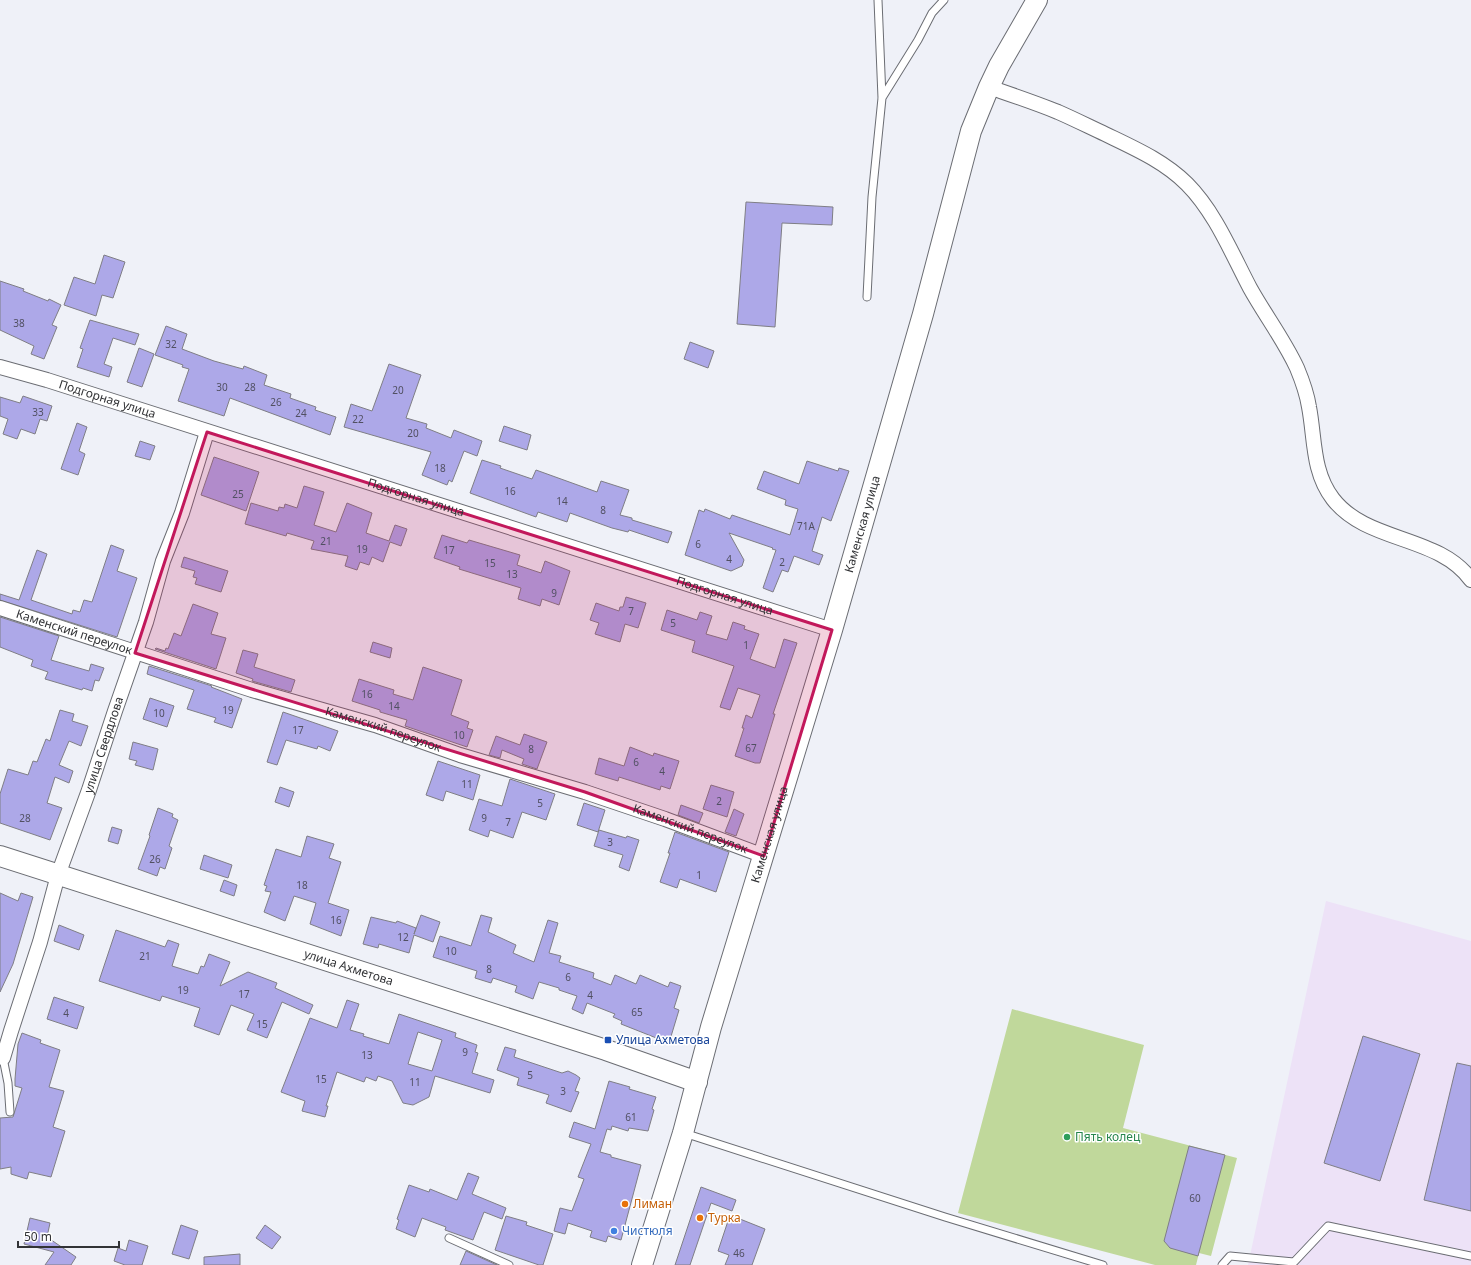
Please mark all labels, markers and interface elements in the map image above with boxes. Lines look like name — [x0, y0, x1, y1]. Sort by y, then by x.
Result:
house number: 38 — [13, 316, 25, 330]
house number: 32 — [165, 337, 177, 351]
street label: Подгорная улица — [57, 375, 158, 422]
house number: 30 — [216, 380, 228, 394]
house number: 28 — [244, 380, 256, 394]
house number: 20 — [392, 383, 404, 397]
house number: 26 — [270, 395, 282, 409]
house number: 33 — [32, 405, 44, 419]
house number: 24 — [295, 406, 307, 420]
house number: 22 — [352, 412, 364, 426]
house number: 20 — [407, 426, 419, 440]
house number: 18 — [434, 461, 446, 475]
street label: Подгорная улица — [365, 474, 467, 520]
street label: Каменская улица — [840, 474, 884, 575]
house number: 16 — [504, 484, 516, 498]
house number: 25 — [232, 487, 244, 501]
house number: 14 — [556, 494, 568, 508]
house number: 8 — [600, 503, 606, 517]
house number: 71А — [797, 519, 816, 533]
house number: 21 — [320, 534, 332, 548]
house number: 6 — [695, 537, 701, 551]
house number: 19 — [356, 542, 368, 556]
house number: 17 — [443, 543, 455, 557]
house number: 4 — [726, 552, 732, 566]
house number: 2 — [779, 555, 785, 569]
house number: 15 — [484, 556, 496, 570]
house number: 13 — [506, 567, 518, 581]
street label: Подгорная улица — [674, 572, 775, 619]
house number: 9 — [551, 586, 557, 600]
house number: 7 — [628, 604, 634, 618]
street label: Каменский переулок — [14, 605, 135, 659]
house number: 5 — [670, 616, 676, 630]
house number: 1 — [743, 638, 749, 652]
house number: 16 — [361, 687, 373, 701]
street label: улица Свердлова — [80, 694, 127, 796]
house number: 14 — [388, 699, 400, 713]
street label: Каменский переулок — [323, 702, 444, 756]
house number: 19 — [222, 703, 234, 717]
house number: 10 — [153, 706, 165, 720]
house number: 17 — [292, 723, 304, 737]
house number: 10 — [453, 728, 465, 742]
house number: 67 — [745, 741, 757, 755]
house number: 8 — [528, 742, 534, 756]
house number: 6 — [633, 755, 639, 769]
house number: 4 — [659, 764, 665, 778]
house number: 11 — [461, 777, 473, 791]
street label: Каменская улица — [746, 784, 792, 885]
house number: 2 — [716, 794, 722, 808]
house number: 5 — [537, 796, 543, 810]
street label: Каменский переулок — [631, 800, 751, 857]
house number: 28 — [19, 811, 31, 825]
house number: 9 — [481, 811, 487, 825]
house number: 7 — [505, 815, 511, 829]
house number: 3 — [607, 835, 613, 849]
house number: 26 — [149, 852, 161, 866]
house number: 1 — [696, 868, 702, 882]
house number: 18 — [296, 878, 308, 892]
house number: 16 — [330, 913, 342, 927]
house number: 12 — [397, 930, 409, 944]
house number: 10 — [445, 944, 457, 958]
street label: улица Ахметова — [302, 945, 395, 989]
house number: 21 — [139, 949, 151, 963]
house number: 8 — [486, 962, 492, 976]
house number: 6 — [565, 970, 571, 984]
house number: 19 — [177, 983, 189, 997]
house number: 17 — [238, 987, 250, 1001]
house number: 4 — [587, 988, 593, 1002]
house number: 65 — [631, 1005, 643, 1019]
house number: 4 — [63, 1006, 69, 1020]
house number: 15 — [256, 1017, 268, 1031]
place label: Улица Ахметова — [616, 1031, 710, 1048]
marker: Улица Ахметова — [603, 1035, 613, 1045]
house number: 9 — [462, 1045, 468, 1059]
house number: 13 — [361, 1048, 373, 1062]
house number: 5 — [527, 1068, 533, 1082]
house number: 15 — [315, 1072, 327, 1086]
house number: 11 — [409, 1075, 421, 1089]
house number: 3 — [560, 1084, 566, 1098]
house number: 61 — [625, 1110, 637, 1124]
place label: Пять колец — [1075, 1128, 1141, 1145]
marker: Пять колец — [1062, 1132, 1072, 1142]
house number: 60 — [1189, 1191, 1201, 1205]
place label: Лиман — [633, 1195, 672, 1212]
marker: Лиман — [620, 1199, 630, 1209]
place label: Турка — [708, 1209, 741, 1226]
marker: Турка — [695, 1213, 705, 1223]
place label: Чистюля — [622, 1222, 673, 1239]
scale bar — [18, 1223, 119, 1249]
marker: Чистюля — [609, 1226, 619, 1236]
text: 50 m — [24, 1228, 52, 1245]
house number: 46 — [733, 1246, 745, 1260]

